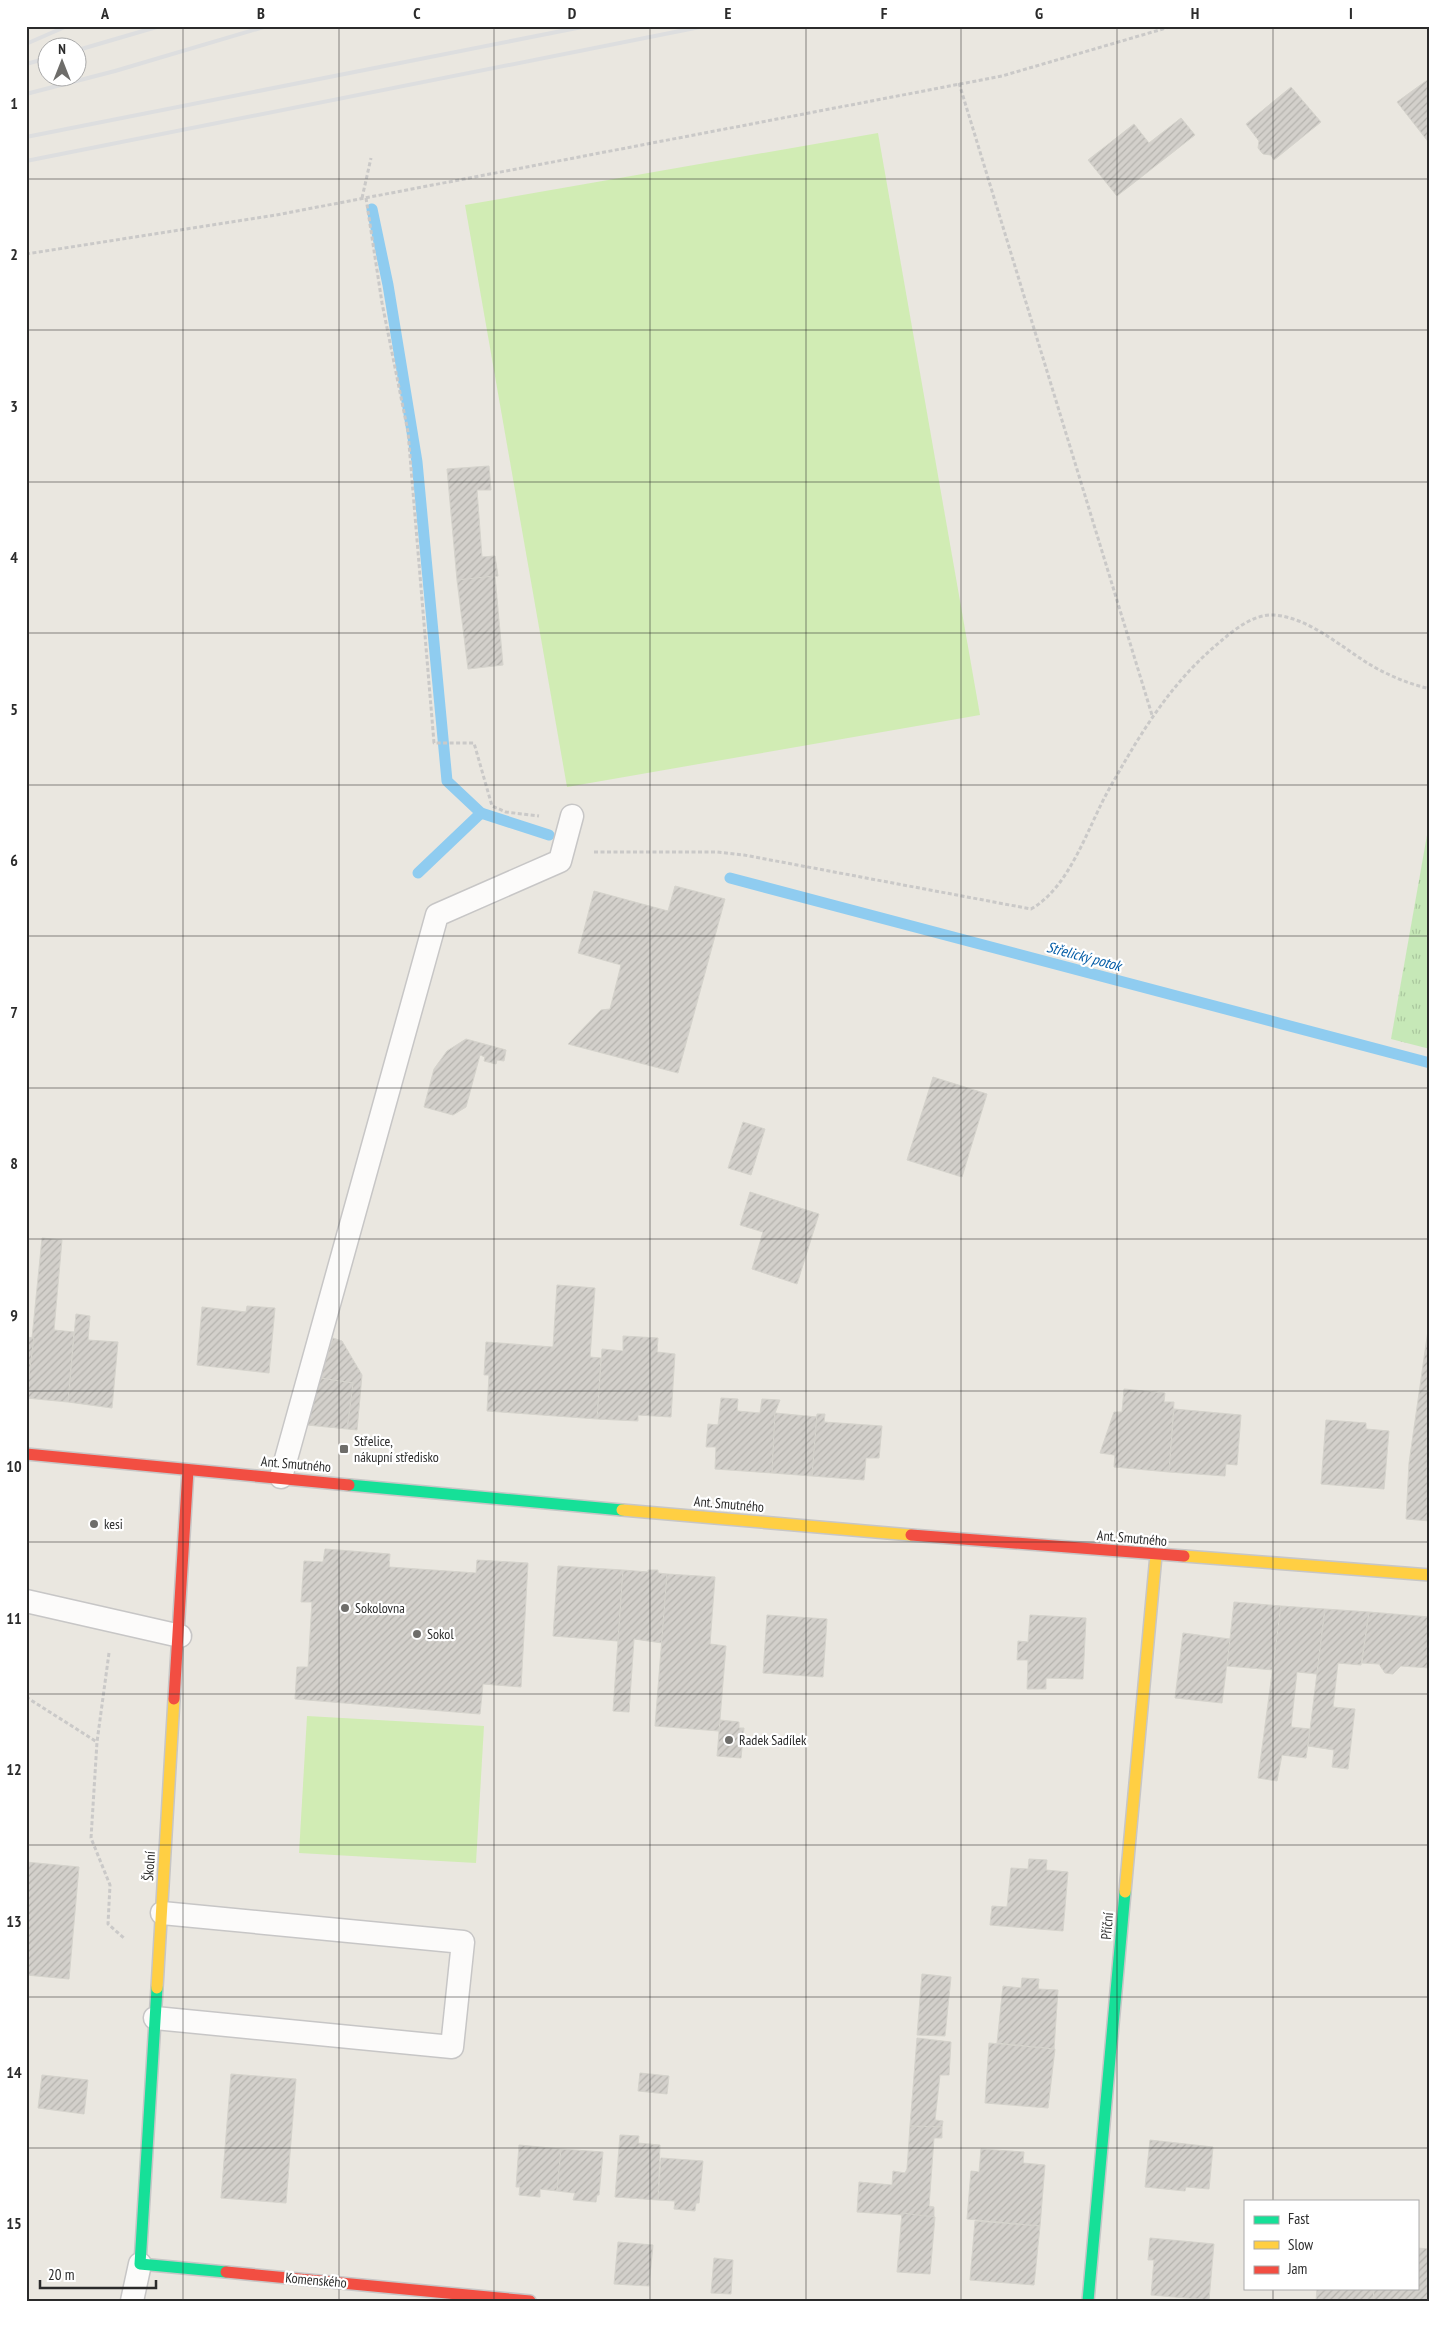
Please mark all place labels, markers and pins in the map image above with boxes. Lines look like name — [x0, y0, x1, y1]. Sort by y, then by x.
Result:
place label: Střelice, nákupní středisko — [354, 1432, 439, 1466]
marker: Střelice, nákupní středisko — [338, 1443, 350, 1455]
place label: kesi — [104, 1515, 123, 1533]
marker: kesi — [88, 1518, 100, 1530]
place label: Sokolovna — [355, 1599, 405, 1617]
marker: Sokolovna — [339, 1602, 351, 1614]
place label: Sokol — [427, 1625, 454, 1643]
marker: Sokol — [411, 1628, 423, 1640]
place label: Radek Sadílek — [739, 1731, 807, 1749]
marker: Radek Sadílek — [723, 1734, 735, 1746]

